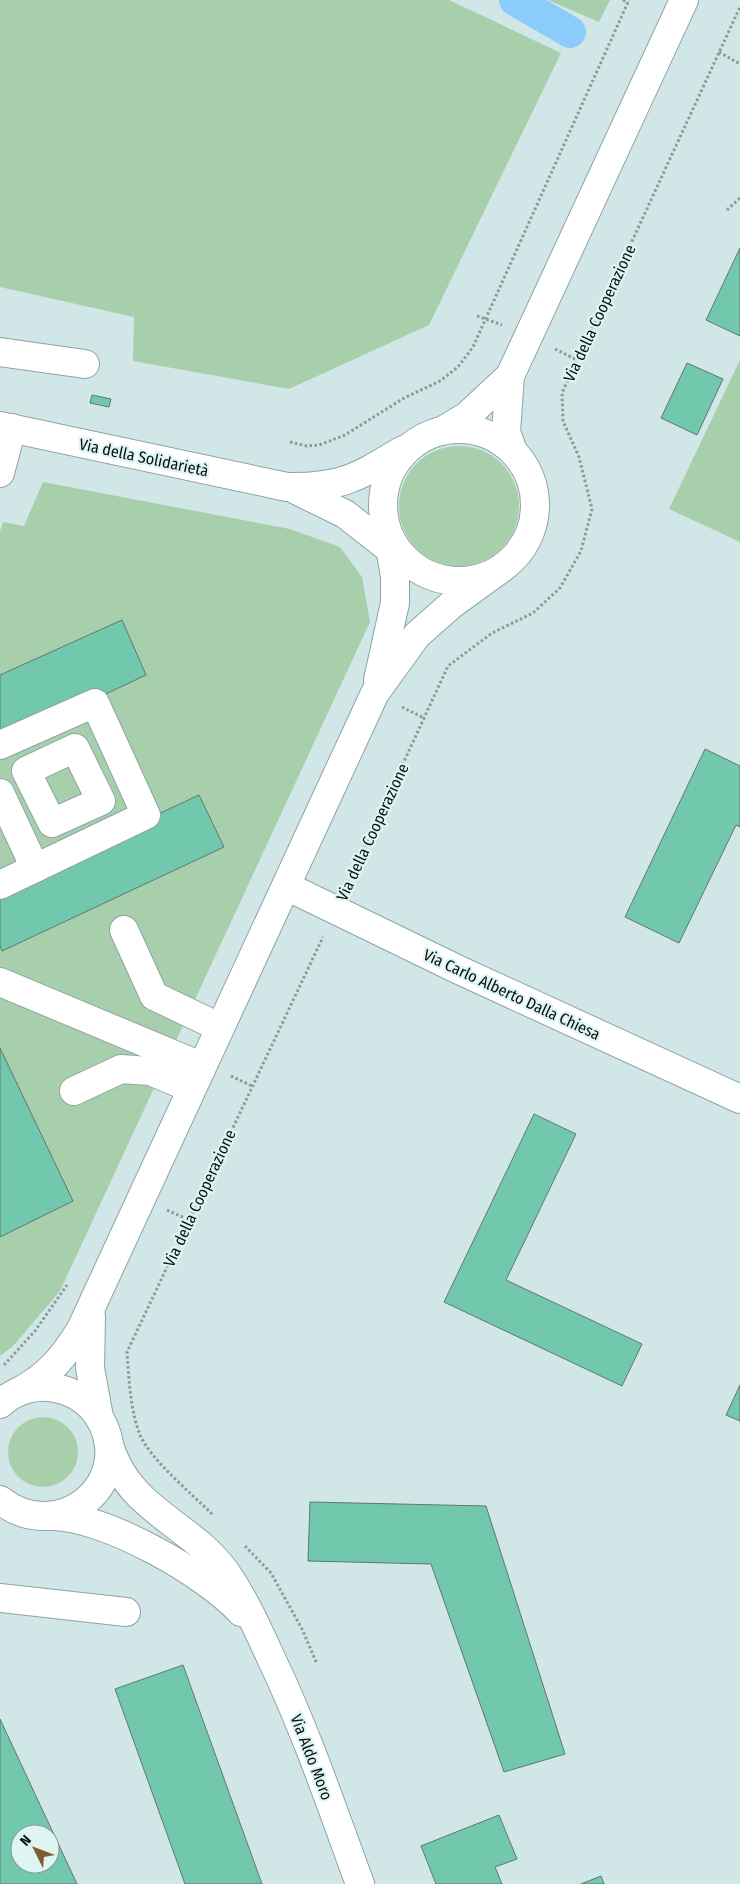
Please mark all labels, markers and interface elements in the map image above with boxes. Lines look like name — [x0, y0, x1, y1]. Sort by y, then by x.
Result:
street label: Via della Cooperazione — [559, 241, 640, 385]
street label: Via della Solidarietà — [77, 435, 210, 481]
street label: Via della Cooperazione — [332, 760, 413, 904]
street label: Via Carlo Alberto Dalla Chiesa — [420, 945, 603, 1044]
street label: Via della Cooperazione — [159, 1126, 240, 1270]
street label: Via Aldo Moro — [286, 1712, 337, 1803]
north arrow — [10, 1824, 60, 1874]
text: N — [17, 1832, 35, 1849]

